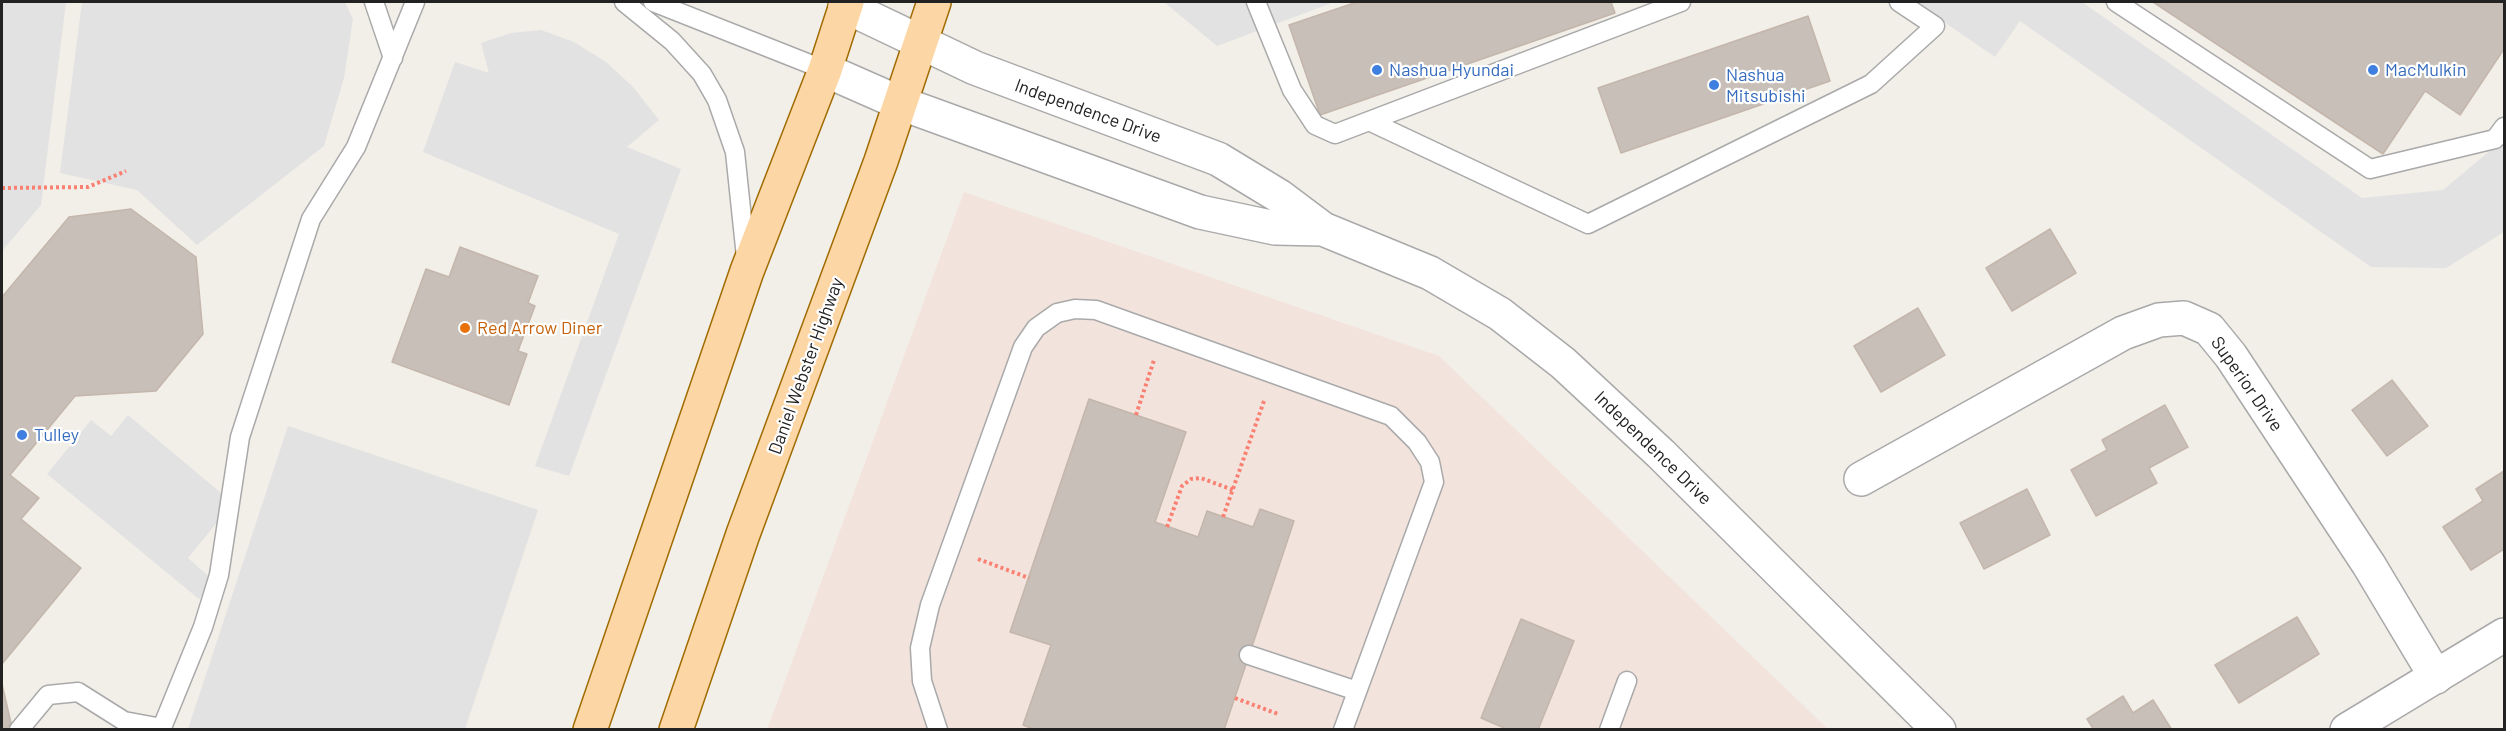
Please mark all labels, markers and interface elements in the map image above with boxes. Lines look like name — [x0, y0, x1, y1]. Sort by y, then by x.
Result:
place label: Nashua Hyundai — [1389, 59, 1514, 81]
place label: MacMulkin — [2385, 59, 2466, 81]
marker: Nashua Hyundai — [1370, 63, 1384, 77]
marker: MacMulkin — [2366, 63, 2380, 77]
place label: Nashua Mitsubishi — [1726, 64, 1806, 106]
street label: Independence Drive — [1012, 74, 1164, 148]
marker: Nashua Mitsubishi — [1707, 78, 1721, 92]
street label: Daniel Webster Highway — [764, 275, 848, 457]
place label: Red Arrow Diner — [477, 317, 602, 339]
marker: Red Arrow Diner — [458, 321, 472, 335]
street label: Superior Drive — [2206, 332, 2288, 436]
street label: Independence Drive — [1590, 387, 1716, 509]
place label: Tulley — [34, 424, 79, 446]
marker: Tulley — [15, 428, 29, 442]

